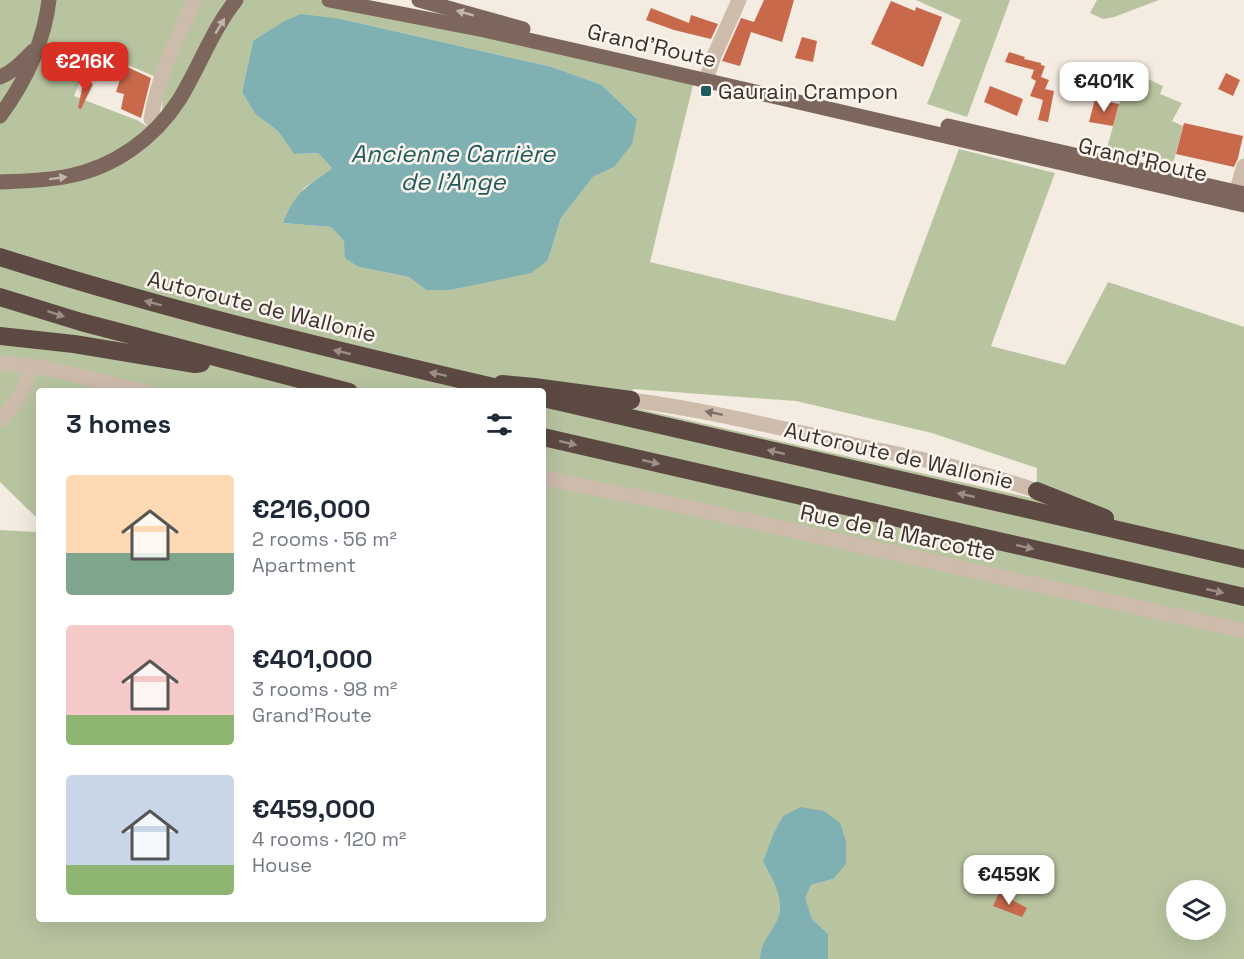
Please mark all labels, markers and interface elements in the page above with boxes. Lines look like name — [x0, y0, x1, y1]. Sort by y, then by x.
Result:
one-way arrow — [456, 8, 474, 17]
street label: Grand'Route — [585, 17, 719, 73]
one-way arrow — [214, 18, 225, 34]
pin: €216K — [43, 42, 127, 93]
text: €216K — [55, 48, 115, 74]
pin: €401K — [1062, 62, 1146, 113]
text: €401K — [1074, 68, 1134, 94]
place label: Gaurain Crampon — [718, 77, 898, 105]
marker: Gaurain Crampon — [699, 84, 713, 98]
street label: Grand'Route — [1076, 131, 1210, 187]
water label: Ancienne Carrière de l'Ange — [351, 138, 556, 197]
one-way arrow — [49, 173, 68, 182]
street label: Autoroute de Wallonie — [145, 264, 379, 348]
one-way arrow — [144, 298, 162, 307]
one-way arrow — [47, 310, 65, 319]
one-way arrow — [333, 346, 351, 356]
one-way arrow — [428, 369, 447, 379]
text: 3 homes — [66, 407, 171, 441]
icon: filters — [483, 408, 516, 441]
one-way arrow — [705, 408, 724, 417]
street label: Autoroute de Wallonie — [782, 415, 1016, 495]
one-way arrow — [559, 439, 578, 448]
one-way arrow — [766, 446, 785, 456]
one-way arrow — [642, 457, 660, 467]
one-way arrow — [956, 490, 975, 500]
text: €216,000 — [252, 492, 371, 526]
street label: Rue de la Marcotte — [798, 498, 998, 566]
icon: home — [114, 499, 186, 571]
text: 2 rooms · 56 m² — [252, 526, 397, 552]
one-way arrow — [1016, 543, 1035, 552]
text: Apartment — [252, 552, 356, 578]
one-way arrow — [1206, 586, 1225, 596]
text: €401,000 — [252, 642, 373, 676]
icon: home — [114, 649, 186, 721]
text: 3 rooms · 98 m² — [252, 676, 397, 702]
text: Grand'Route — [252, 702, 372, 728]
text: €459,000 — [252, 792, 375, 826]
icon: home — [114, 799, 186, 871]
text: 4 rooms · 120 m² — [252, 826, 406, 852]
text: House — [252, 852, 312, 878]
pin: €459K — [967, 855, 1051, 906]
text: €459K — [977, 861, 1041, 887]
map controls — [1166, 880, 1226, 940]
button: layers — [1166, 880, 1226, 940]

